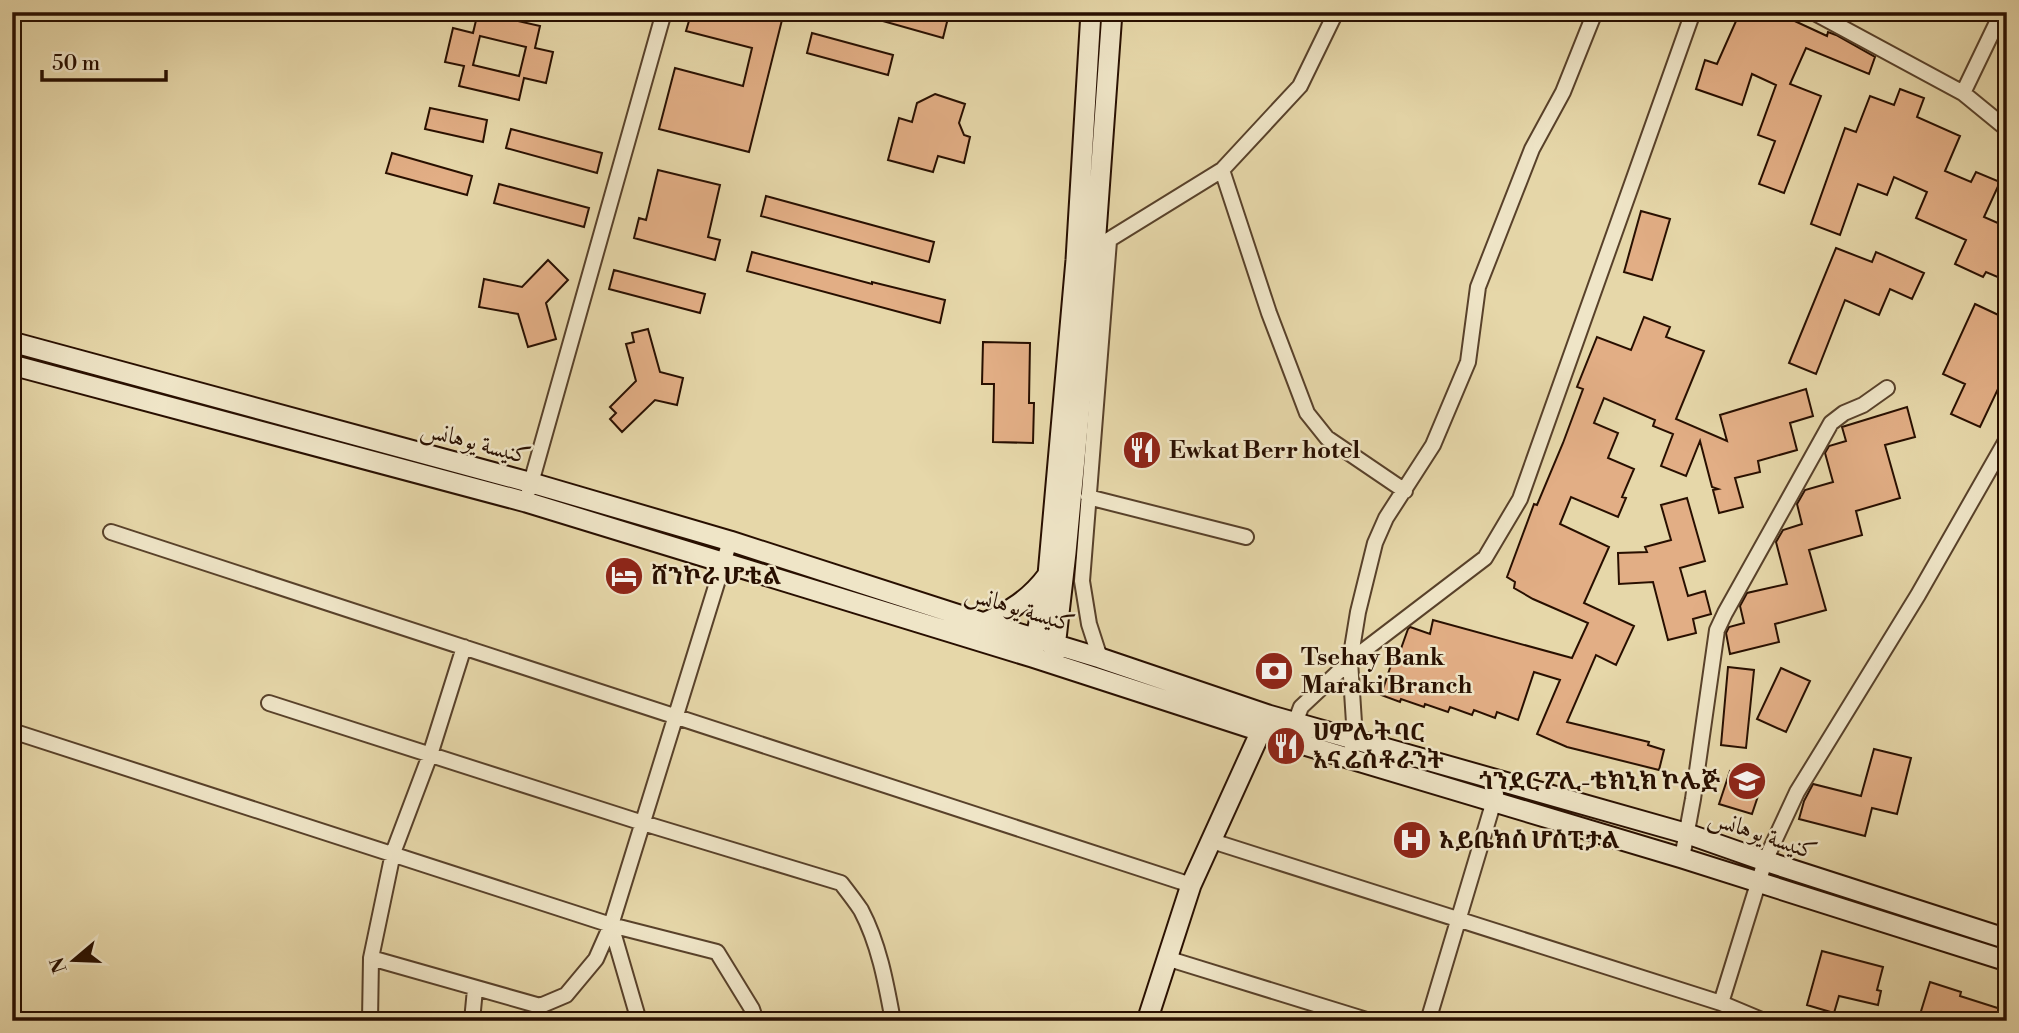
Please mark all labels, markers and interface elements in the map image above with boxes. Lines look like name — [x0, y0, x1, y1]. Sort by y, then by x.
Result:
scale bar — [42, 38, 166, 82]
text: 50 m — [52, 51, 100, 77]
street label: كنيسة يوهانس — [417, 414, 534, 472]
restaurant icon: Ewkat Berr hotel — [1121, 429, 1163, 471]
place label: Ewkat Berr hotel — [1169, 436, 1360, 466]
hotel icon: ሸንኮራ ሆቴል — [603, 555, 645, 597]
place label: ሸንኮራ ሆቴል — [651, 562, 782, 592]
street label: كنيسة يوهانس — [961, 578, 1078, 640]
place label: Tsehay Bank Maraki Branch — [1301, 643, 1472, 701]
bank icon: Tsehay Bank Maraki Branch — [1253, 650, 1295, 692]
place label: ሀምሌት ባር እና ሬስቶራንት — [1313, 718, 1444, 776]
restaurant icon: ሀምሌት ባር እና ሬስቶራንት — [1265, 725, 1307, 767]
school or university icon: ጎንደር ፖሊ-ቴክኒክ ኮሌጅ — [1726, 760, 1768, 802]
place label: ጎንደር ፖሊ-ቴክኒክ ኮሌጅ — [1479, 767, 1720, 797]
street label: كنيسة يوهانس — [1705, 802, 1821, 867]
hospital icon: አይቤክስ ሆስፒታል — [1391, 819, 1433, 861]
place label: አይቤክስ ሆስፒታል — [1439, 826, 1620, 856]
north arrow — [38, 925, 108, 995]
text: N — [45, 954, 73, 976]

